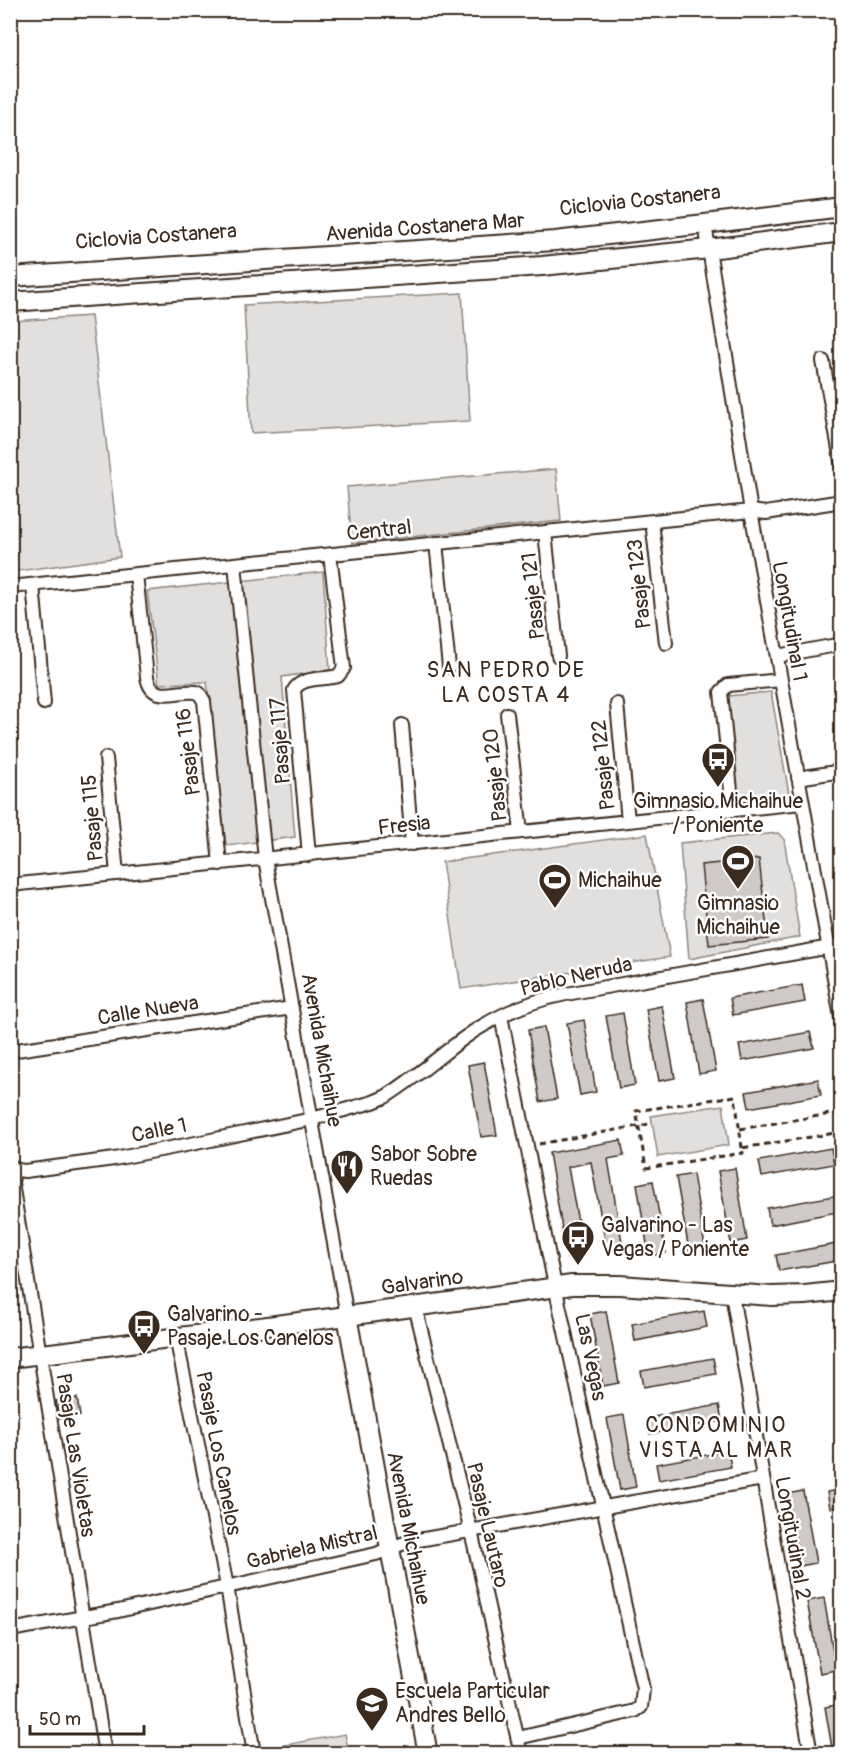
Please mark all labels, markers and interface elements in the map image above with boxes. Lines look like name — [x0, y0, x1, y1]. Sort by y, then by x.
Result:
street label: Ciclovia Costanera — [558, 179, 722, 222]
street label: Avenida Costanera Mar — [325, 207, 526, 248]
street label: Ciclovia Costanera — [74, 217, 238, 256]
street label: Central — [345, 514, 413, 547]
street label: Pasaje 123 — [621, 538, 658, 630]
street label: Pasaje 121 — [515, 551, 552, 641]
street label: Longitudinal 1 — [766, 559, 813, 683]
district label: SAN PEDRO DE LA COSTA 4 — [427, 656, 585, 709]
street label: Pasaje 117 — [264, 697, 297, 785]
street label: Pasaje 116 — [170, 707, 207, 797]
street label: Pasaje 122 — [585, 718, 622, 812]
street label: Pasaje 120 — [477, 727, 514, 823]
bus stop icon: Gimnasio Michaihue / Poniente — [700, 741, 736, 788]
street label: Pasaje 115 — [75, 773, 110, 863]
place label: Gimnasio Michaihue / Poniente — [633, 788, 804, 839]
street label: Fresia — [376, 809, 432, 842]
sports icon: Gimnasio Michaihue — [720, 843, 756, 890]
sports icon: Michaihue — [537, 862, 573, 909]
place label: Michaihue — [578, 867, 662, 894]
place label: Gimnasio Michaihue — [696, 890, 780, 941]
street label: Pablo Neruda — [517, 950, 635, 1003]
street label: Avenida Michaihue — [295, 971, 348, 1130]
street label: Calle Nueva — [96, 989, 201, 1032]
street label: Calle 1 — [129, 1112, 189, 1149]
place label: Sabor Sobre Ruedas — [370, 1141, 478, 1192]
restaurant icon: Sabor Sobre Ruedas — [329, 1148, 365, 1195]
place label: Galvarino - Las Vegas / Poniente — [601, 1212, 750, 1263]
bus stop icon: Galvarino - Las Vegas / Poniente — [560, 1219, 596, 1266]
street label: Galvarino — [379, 1263, 465, 1302]
place label: Galvarino - Pasaje Los Canelos — [167, 1301, 334, 1352]
bus stop icon: Galvarino - Pasaje Los Canelos — [126, 1308, 162, 1355]
street label: Las Vegas — [568, 1311, 613, 1404]
street label: Pasaje Los Canelos — [189, 1369, 248, 1538]
street label: Pasaje Las Violetas — [49, 1371, 102, 1540]
district label: CONDOMINIO VISTA AL MAR — [638, 1411, 794, 1464]
street label: Avenida Michaihue — [380, 1449, 437, 1608]
street label: Pasaje Lautaro — [460, 1460, 515, 1590]
street label: Longitudinal 2 — [768, 1474, 817, 1602]
street label: Gabriela Mistral — [244, 1519, 380, 1576]
place label: Escuela Particular Andres Bello — [395, 1678, 550, 1729]
school or university icon: Escuela Particular Andres Bello — [354, 1685, 390, 1732]
scale bar — [30, 1698, 144, 1736]
text: 50 m — [39, 1708, 81, 1731]

